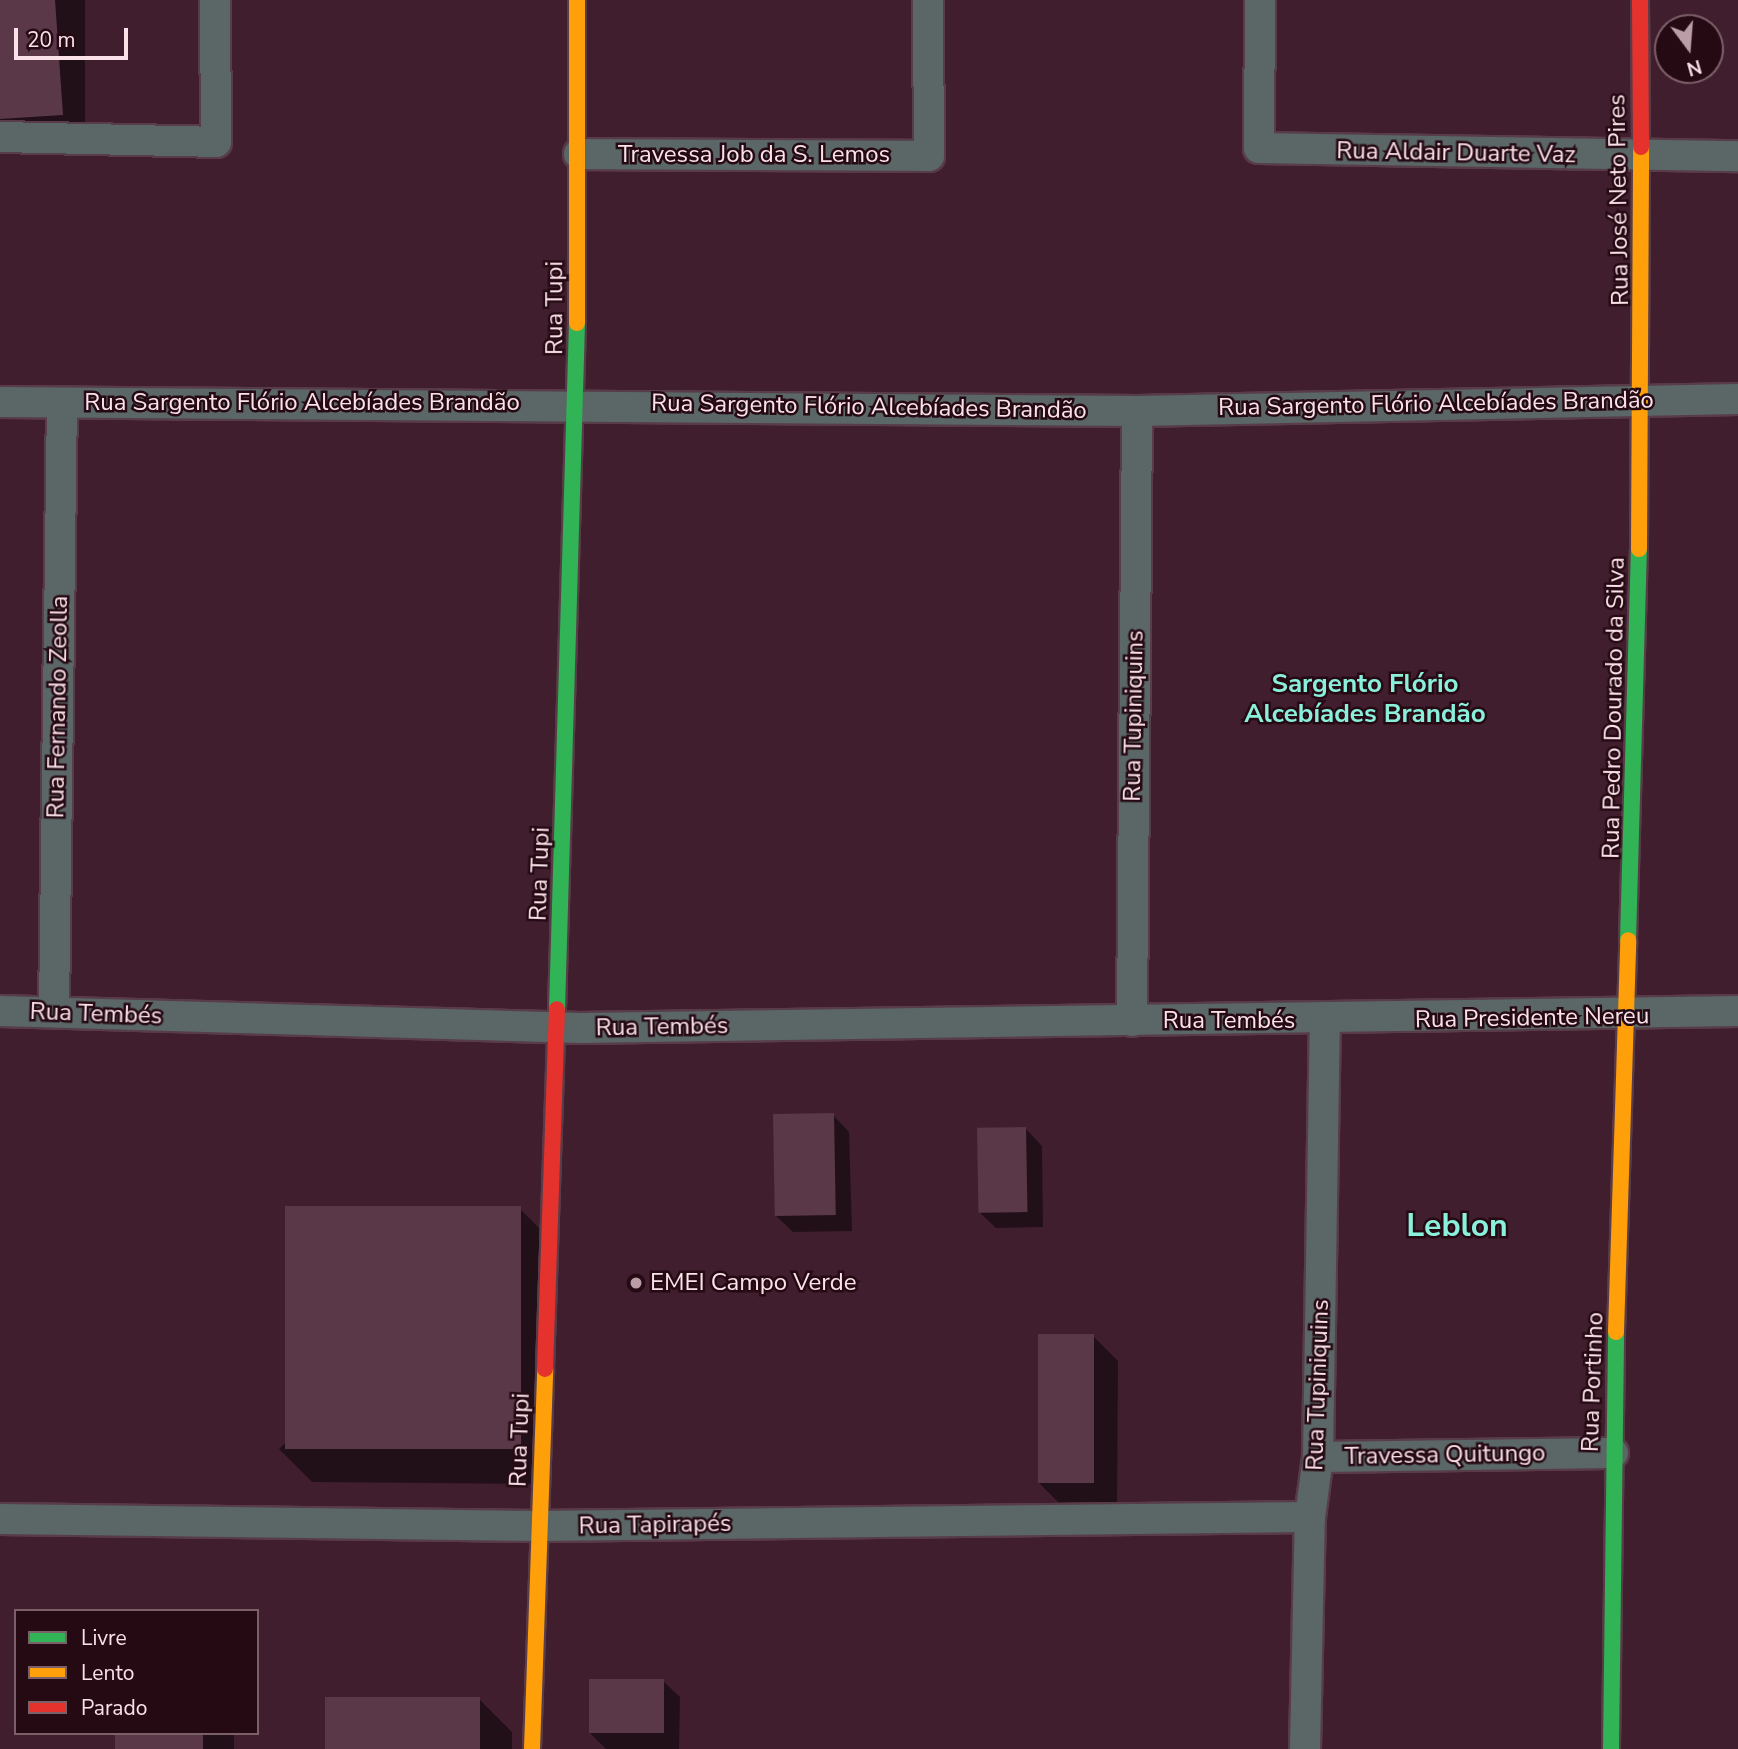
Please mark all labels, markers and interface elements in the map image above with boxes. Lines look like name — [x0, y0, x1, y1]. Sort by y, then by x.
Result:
scale bar — [18, 14, 131, 58]
north arrow — [1654, 14, 1724, 84]
text: 20 m — [27, 26, 76, 54]
text: N — [1684, 53, 1705, 82]
street label: Rua José Neto Pires — [1603, 94, 1635, 306]
street label: Rua Aldair Duarte Vaz — [1336, 137, 1576, 169]
street label: Travessa Job da S. Lemos — [618, 141, 890, 169]
street label: Rua Tupi — [541, 261, 569, 355]
street label: Rua Sargento Flório Alcebíades Brandão — [1218, 386, 1654, 422]
street label: Rua Sargento Flório Alcebíades Brandão — [84, 389, 520, 417]
street label: Rua Sargento Flório Alcebíades Brandão — [651, 389, 1087, 425]
street label: Rua Pedro Dourado da Silva — [1597, 557, 1631, 859]
street label: Rua Fernando Zeolla — [42, 595, 74, 819]
street label: Rua Tupiniquins — [1118, 630, 1150, 802]
district label: Sargento Flório Alcebíades Brandão — [1244, 668, 1486, 730]
street label: Rua Tupi — [524, 826, 556, 922]
street label: Rua Tembés — [29, 997, 163, 1031]
street label: Rua Presidente Nereu — [1415, 1002, 1649, 1034]
street label: Rua Tembés — [1163, 1007, 1295, 1035]
street label: Rua Tembés — [595, 1011, 729, 1043]
district label: Leblon — [1406, 1207, 1508, 1245]
place label: EMEI Campo Verde — [650, 1269, 856, 1297]
marker: EMEI Campo Verde — [628, 1275, 644, 1291]
street label: Rua Tupiniquins — [1301, 1299, 1335, 1471]
street label: Rua Portinho — [1576, 1311, 1610, 1453]
street label: Rua Tupi — [504, 1392, 536, 1488]
street label: Travessa Quitungo — [1344, 1439, 1546, 1471]
street label: Rua Tapirapés — [578, 1509, 732, 1541]
legend — [14, 1609, 259, 1735]
text: Livre — [81, 1624, 127, 1652]
text: Lento — [81, 1659, 134, 1687]
text: Parado — [81, 1694, 147, 1722]

